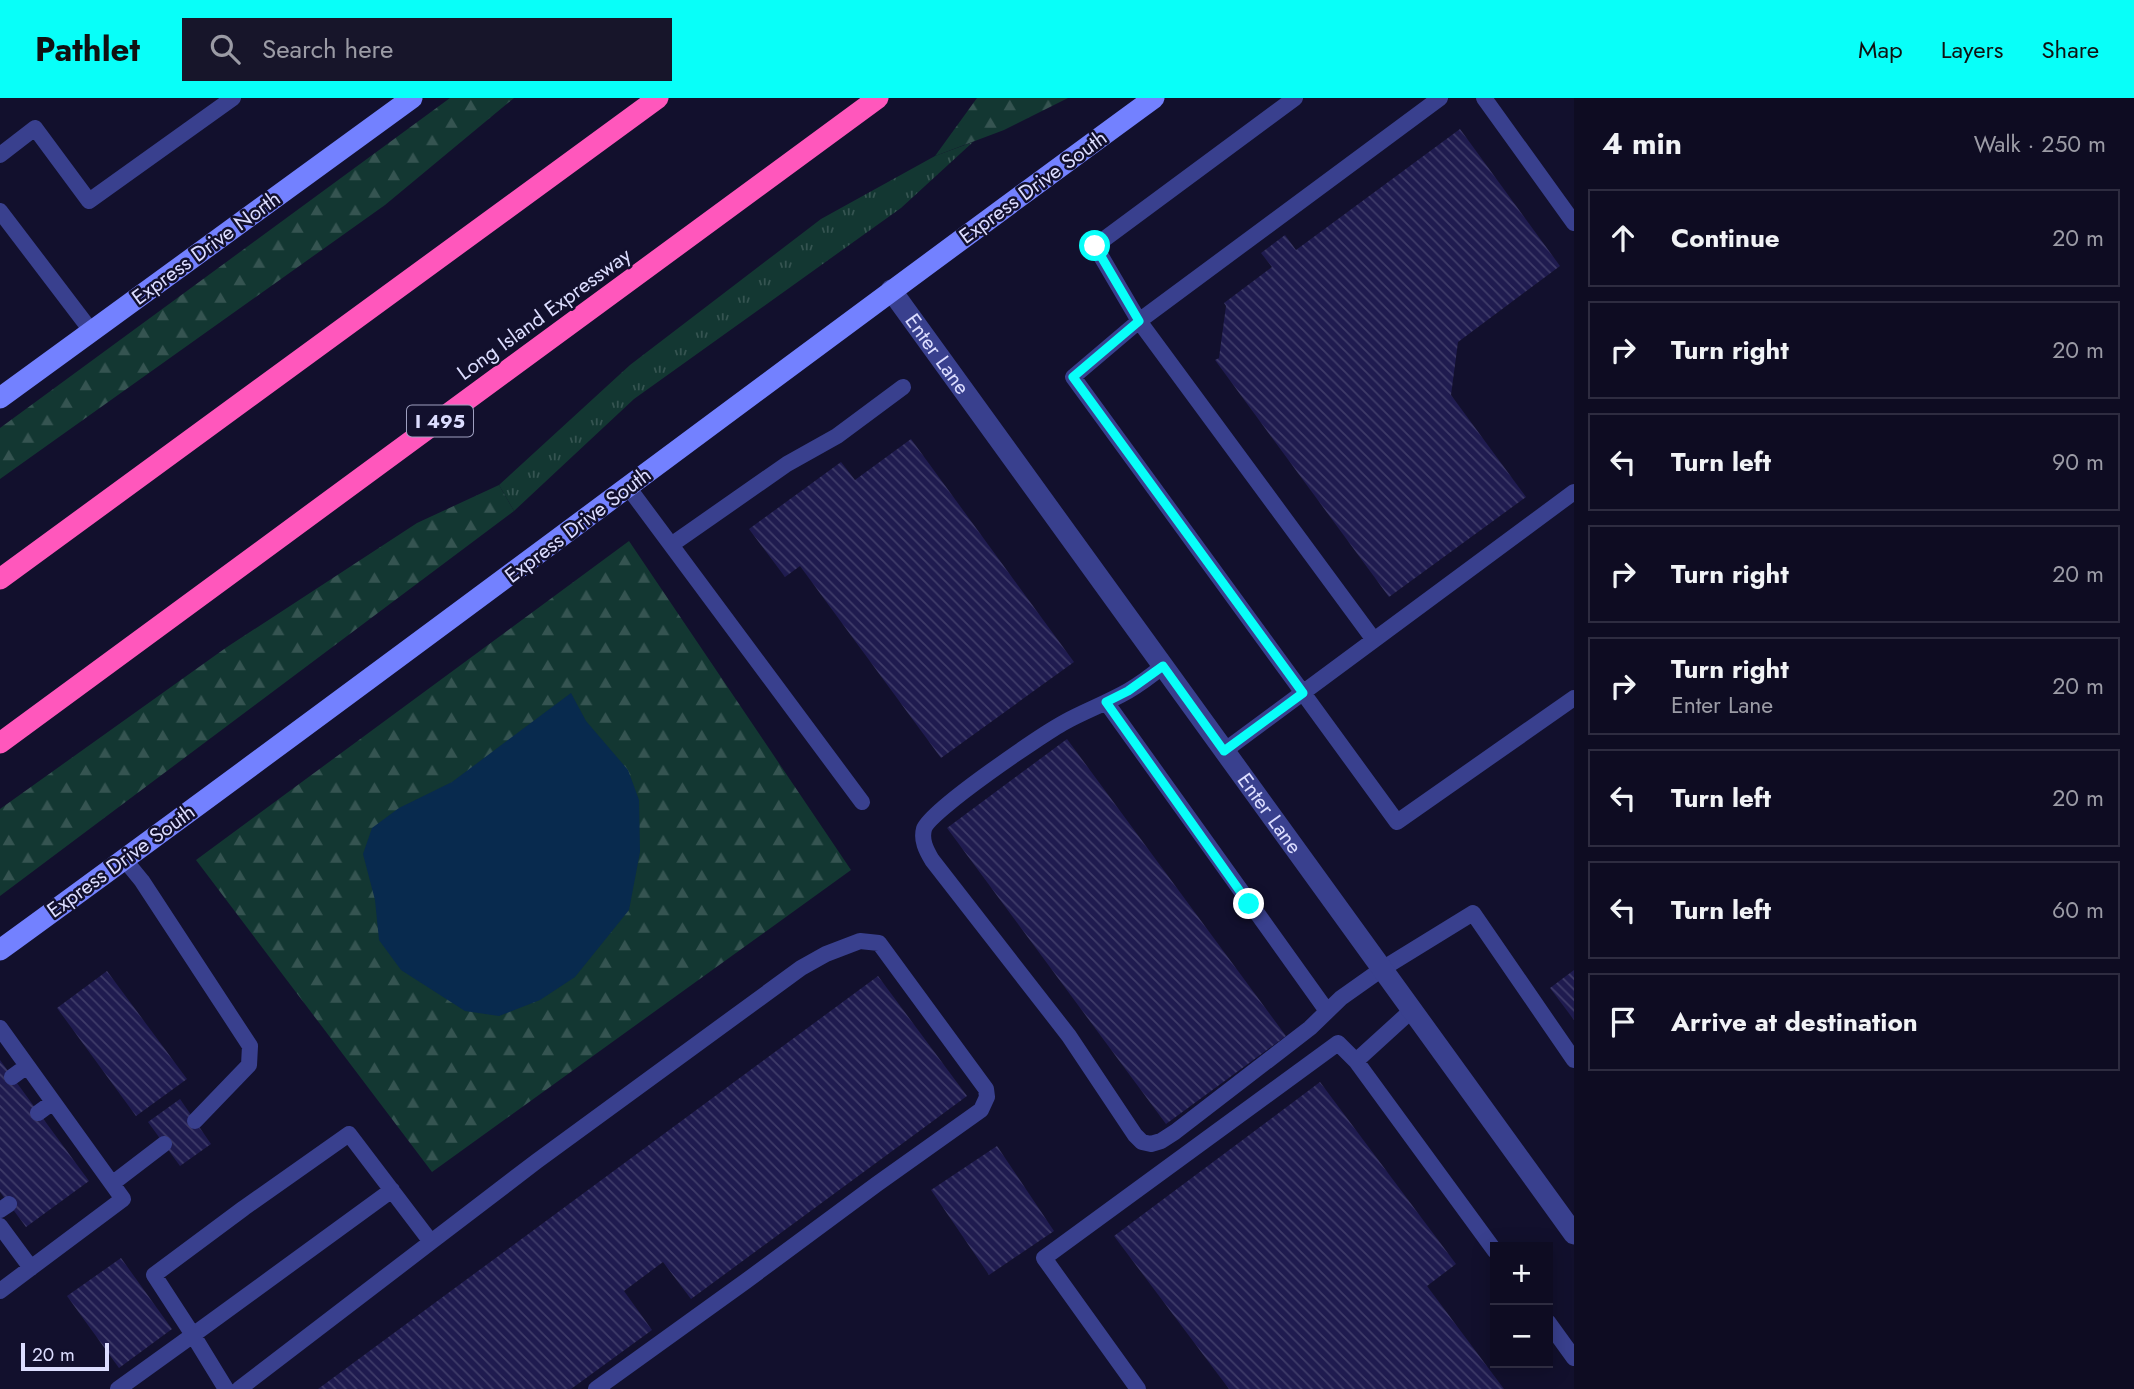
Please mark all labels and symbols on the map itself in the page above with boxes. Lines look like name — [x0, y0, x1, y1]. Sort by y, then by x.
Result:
street label: Express Drive South — [953, 123, 1113, 251]
street label: Express Drive North — [125, 184, 287, 312]
route start — [1079, 230, 1110, 261]
street label: Long Island Expressway — [451, 240, 638, 387]
street label: Enter Lane — [898, 307, 977, 401]
road number: I 495 — [407, 406, 473, 436]
street label: Express Drive South — [499, 460, 657, 590]
street label: Enter Lane — [1230, 767, 1309, 860]
street label: Express Drive South — [41, 797, 201, 925]
route end — [1233, 888, 1264, 919]
scale bar — [21, 1340, 108, 1372]

